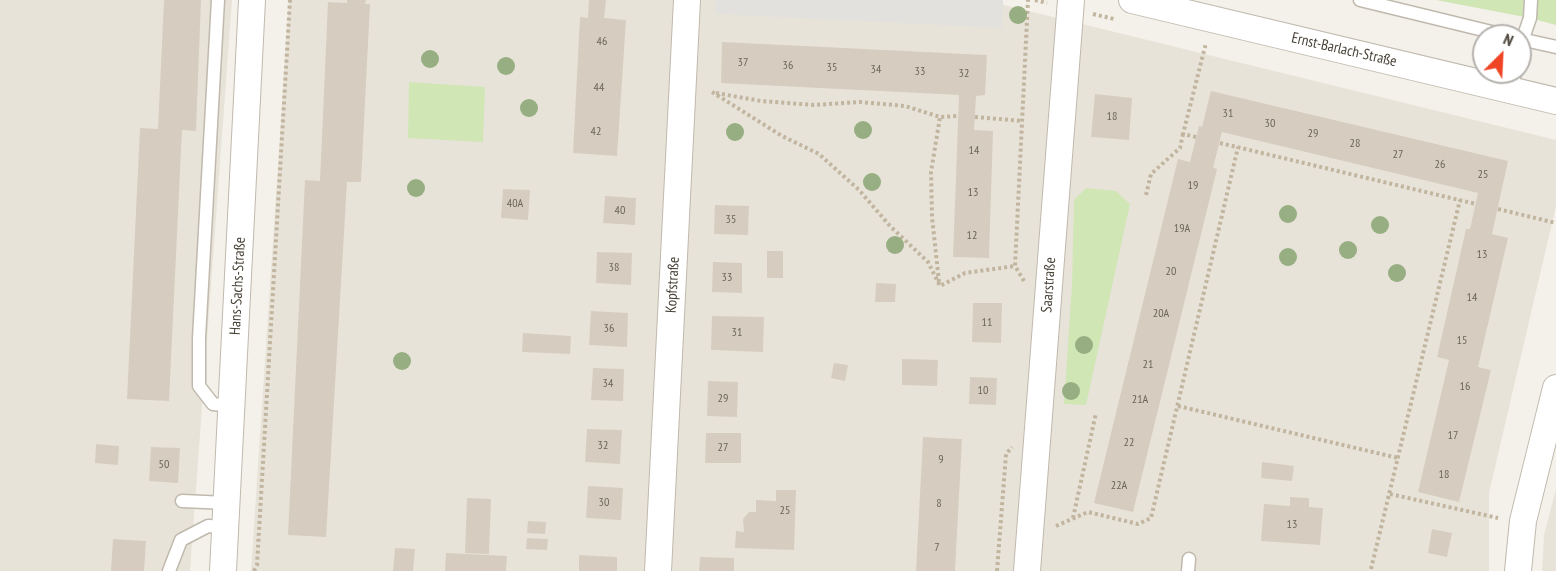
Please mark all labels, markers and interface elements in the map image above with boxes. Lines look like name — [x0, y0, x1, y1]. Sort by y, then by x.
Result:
north arrow — [1472, 24, 1532, 84]
text: N — [1500, 28, 1517, 50]
street label: Ernst-Barlach-Straße — [1290, 29, 1398, 71]
house number: 46 — [597, 35, 607, 49]
house number: 37 — [738, 56, 748, 70]
house number: 36 — [783, 59, 793, 73]
house number: 35 — [827, 61, 837, 75]
house number: 34 — [871, 63, 881, 77]
house number: 33 — [915, 65, 925, 79]
house number: 32 — [959, 67, 969, 81]
house number: 44 — [594, 81, 604, 95]
house number: 31 — [1223, 107, 1233, 121]
house number: 18 — [1107, 110, 1117, 124]
house number: 30 — [1265, 117, 1275, 131]
house number: 42 — [591, 125, 601, 139]
house number: 29 — [1308, 127, 1318, 141]
house number: 28 — [1350, 137, 1360, 151]
house number: 14 — [969, 144, 979, 158]
house number: 27 — [1393, 148, 1403, 162]
house number: 26 — [1435, 158, 1445, 172]
house number: 25 — [1478, 168, 1488, 182]
house number: 19 — [1188, 179, 1198, 193]
house number: 13 — [968, 186, 978, 200]
house number: 40A — [507, 197, 523, 211]
house number: 40 — [615, 204, 625, 218]
house number: 35 — [726, 213, 736, 227]
house number: 19A — [1174, 222, 1190, 236]
house number: 12 — [967, 229, 977, 243]
street label: Hans-Sachs-Straße — [226, 237, 250, 335]
house number: 13 — [1477, 248, 1487, 262]
street label: Kopfstraße — [663, 256, 683, 314]
street label: Saarstraße — [1038, 257, 1060, 313]
house number: 38 — [609, 261, 619, 275]
house number: 20 — [1166, 265, 1176, 279]
house number: 33 — [722, 271, 732, 285]
house number: 14 — [1467, 291, 1477, 305]
house number: 20A — [1153, 307, 1169, 321]
house number: 11 — [982, 316, 992, 330]
house number: 36 — [604, 322, 614, 336]
house number: 31 — [732, 326, 742, 340]
house number: 15 — [1457, 334, 1467, 348]
house number: 21 — [1143, 358, 1153, 372]
house number: 34 — [603, 377, 613, 391]
house number: 16 — [1460, 380, 1470, 394]
house number: 10 — [978, 384, 988, 398]
house number: 29 — [718, 392, 728, 406]
house number: 21A — [1132, 393, 1148, 407]
house number: 17 — [1448, 429, 1458, 443]
house number: 22 — [1124, 436, 1134, 450]
house number: 32 — [598, 439, 608, 453]
house number: 27 — [718, 441, 728, 455]
house number: 9 — [938, 453, 944, 467]
house number: 50 — [159, 458, 169, 472]
house number: 18 — [1439, 468, 1449, 482]
house number: 22A — [1111, 479, 1127, 493]
house number: 30 — [599, 496, 609, 510]
house number: 8 — [936, 497, 942, 511]
house number: 25 — [780, 504, 790, 518]
house number: 13 — [1287, 518, 1297, 532]
house number: 7 — [934, 541, 940, 555]

